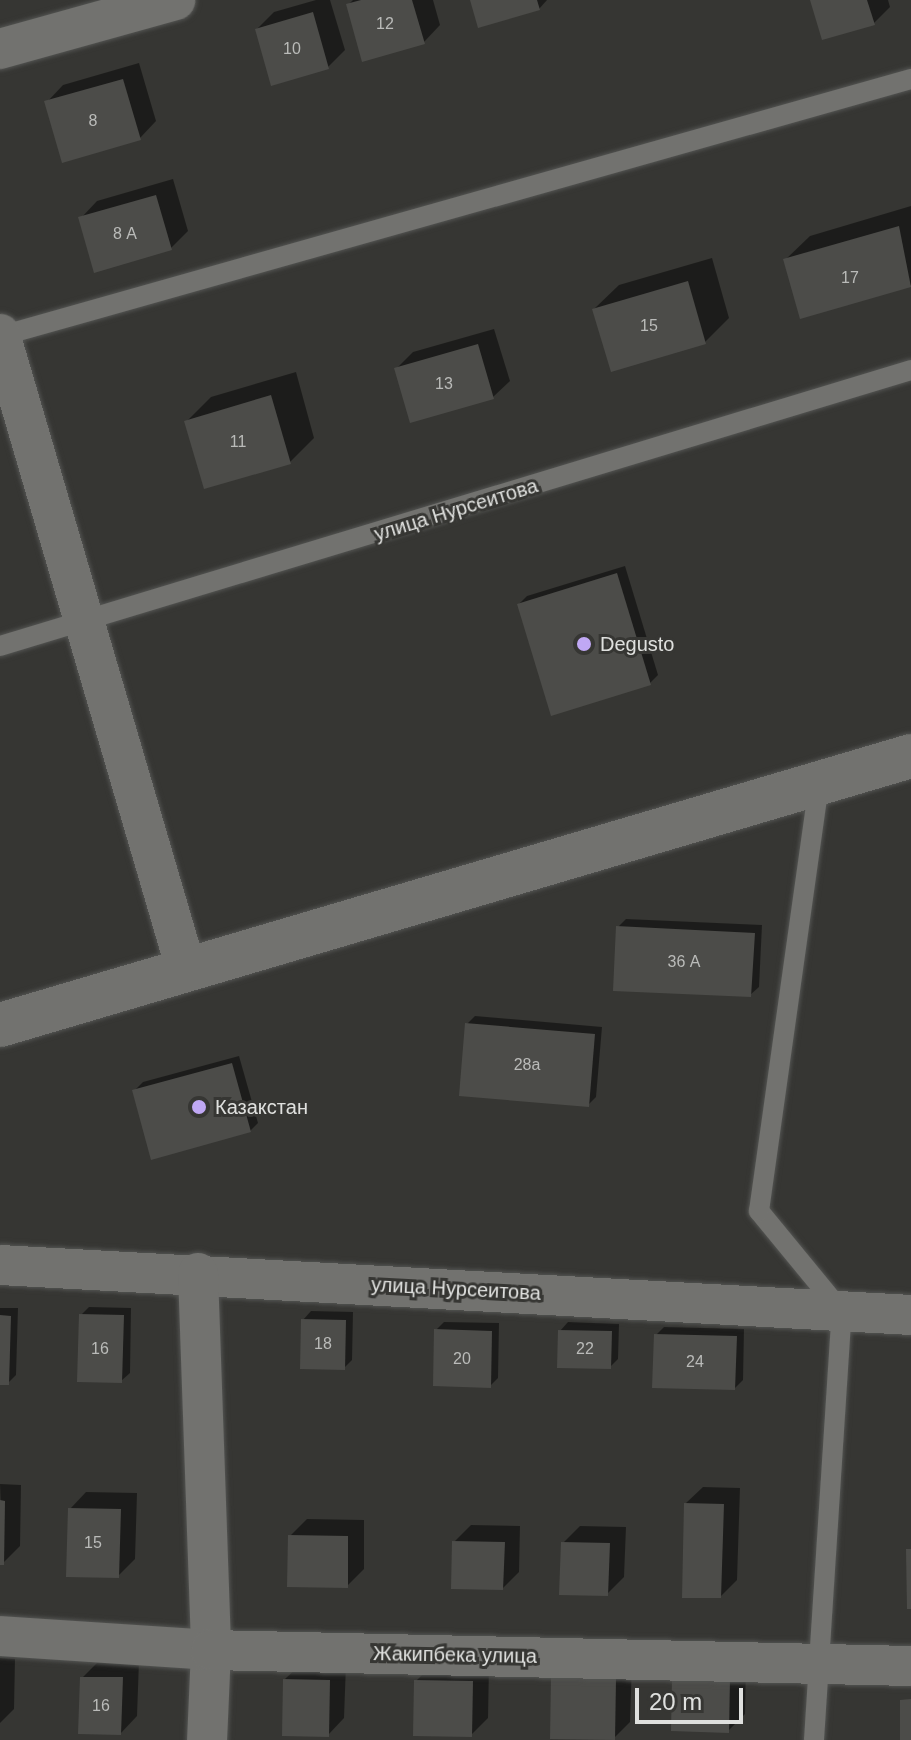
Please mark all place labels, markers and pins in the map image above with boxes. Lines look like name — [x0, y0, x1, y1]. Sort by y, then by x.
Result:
place label: Degusto — [600, 632, 674, 656]
marker: Degusto — [575, 635, 593, 653]
place label: Казакстан — [215, 1095, 308, 1119]
marker: Казакстан — [190, 1098, 208, 1116]

